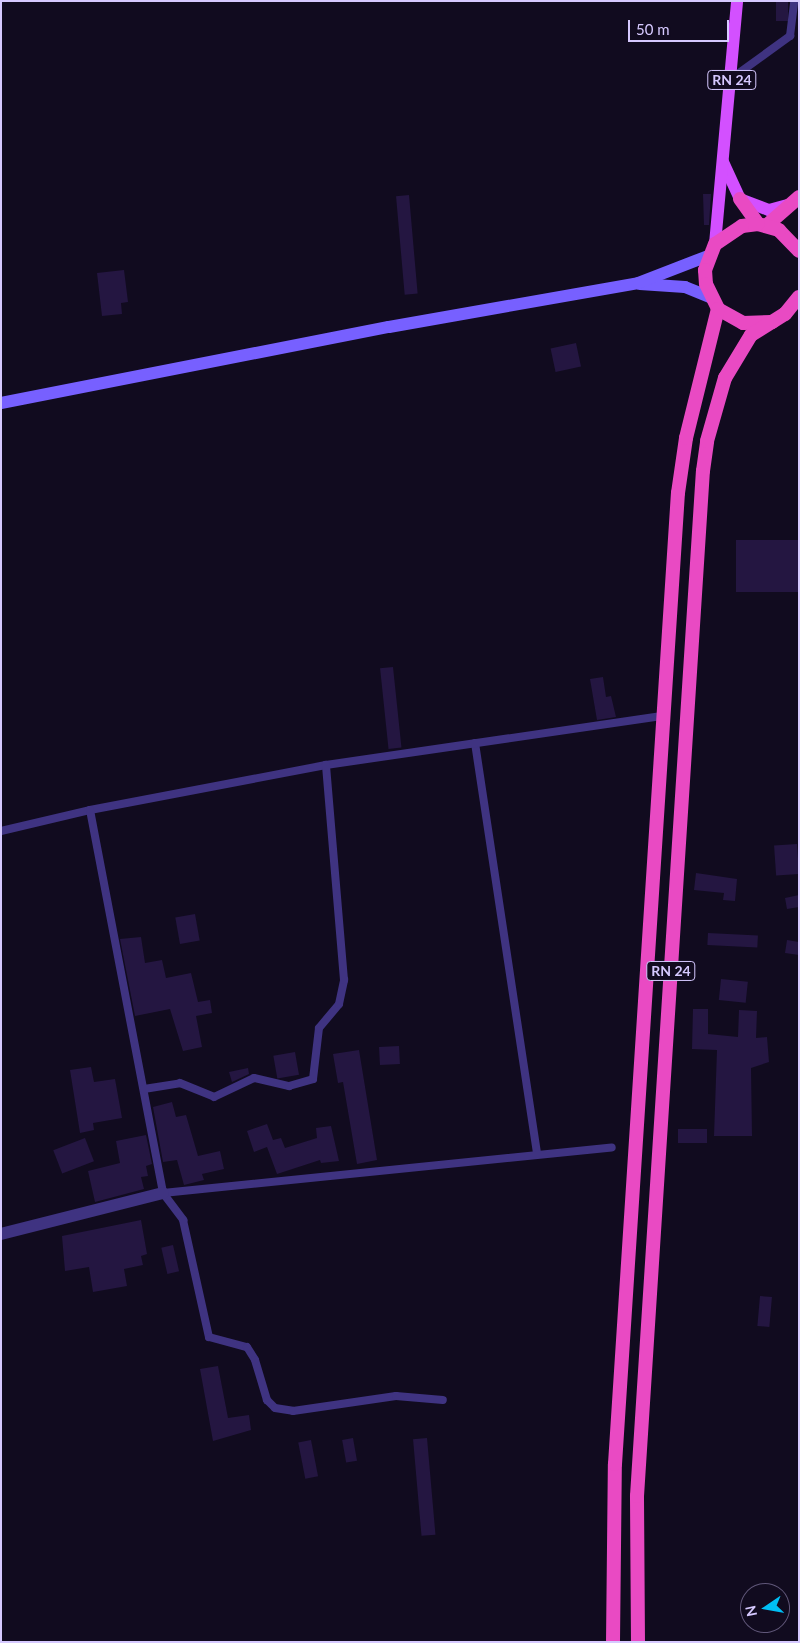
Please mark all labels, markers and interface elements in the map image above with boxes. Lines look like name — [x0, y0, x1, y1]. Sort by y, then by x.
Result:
scale bar — [630, 10, 731, 42]
text: 50 m — [636, 20, 670, 38]
road number: RN 24 — [707, 68, 757, 92]
road number: RN 24 — [646, 959, 696, 982]
north arrow — [740, 1583, 790, 1633]
text: N — [741, 1604, 760, 1618]

